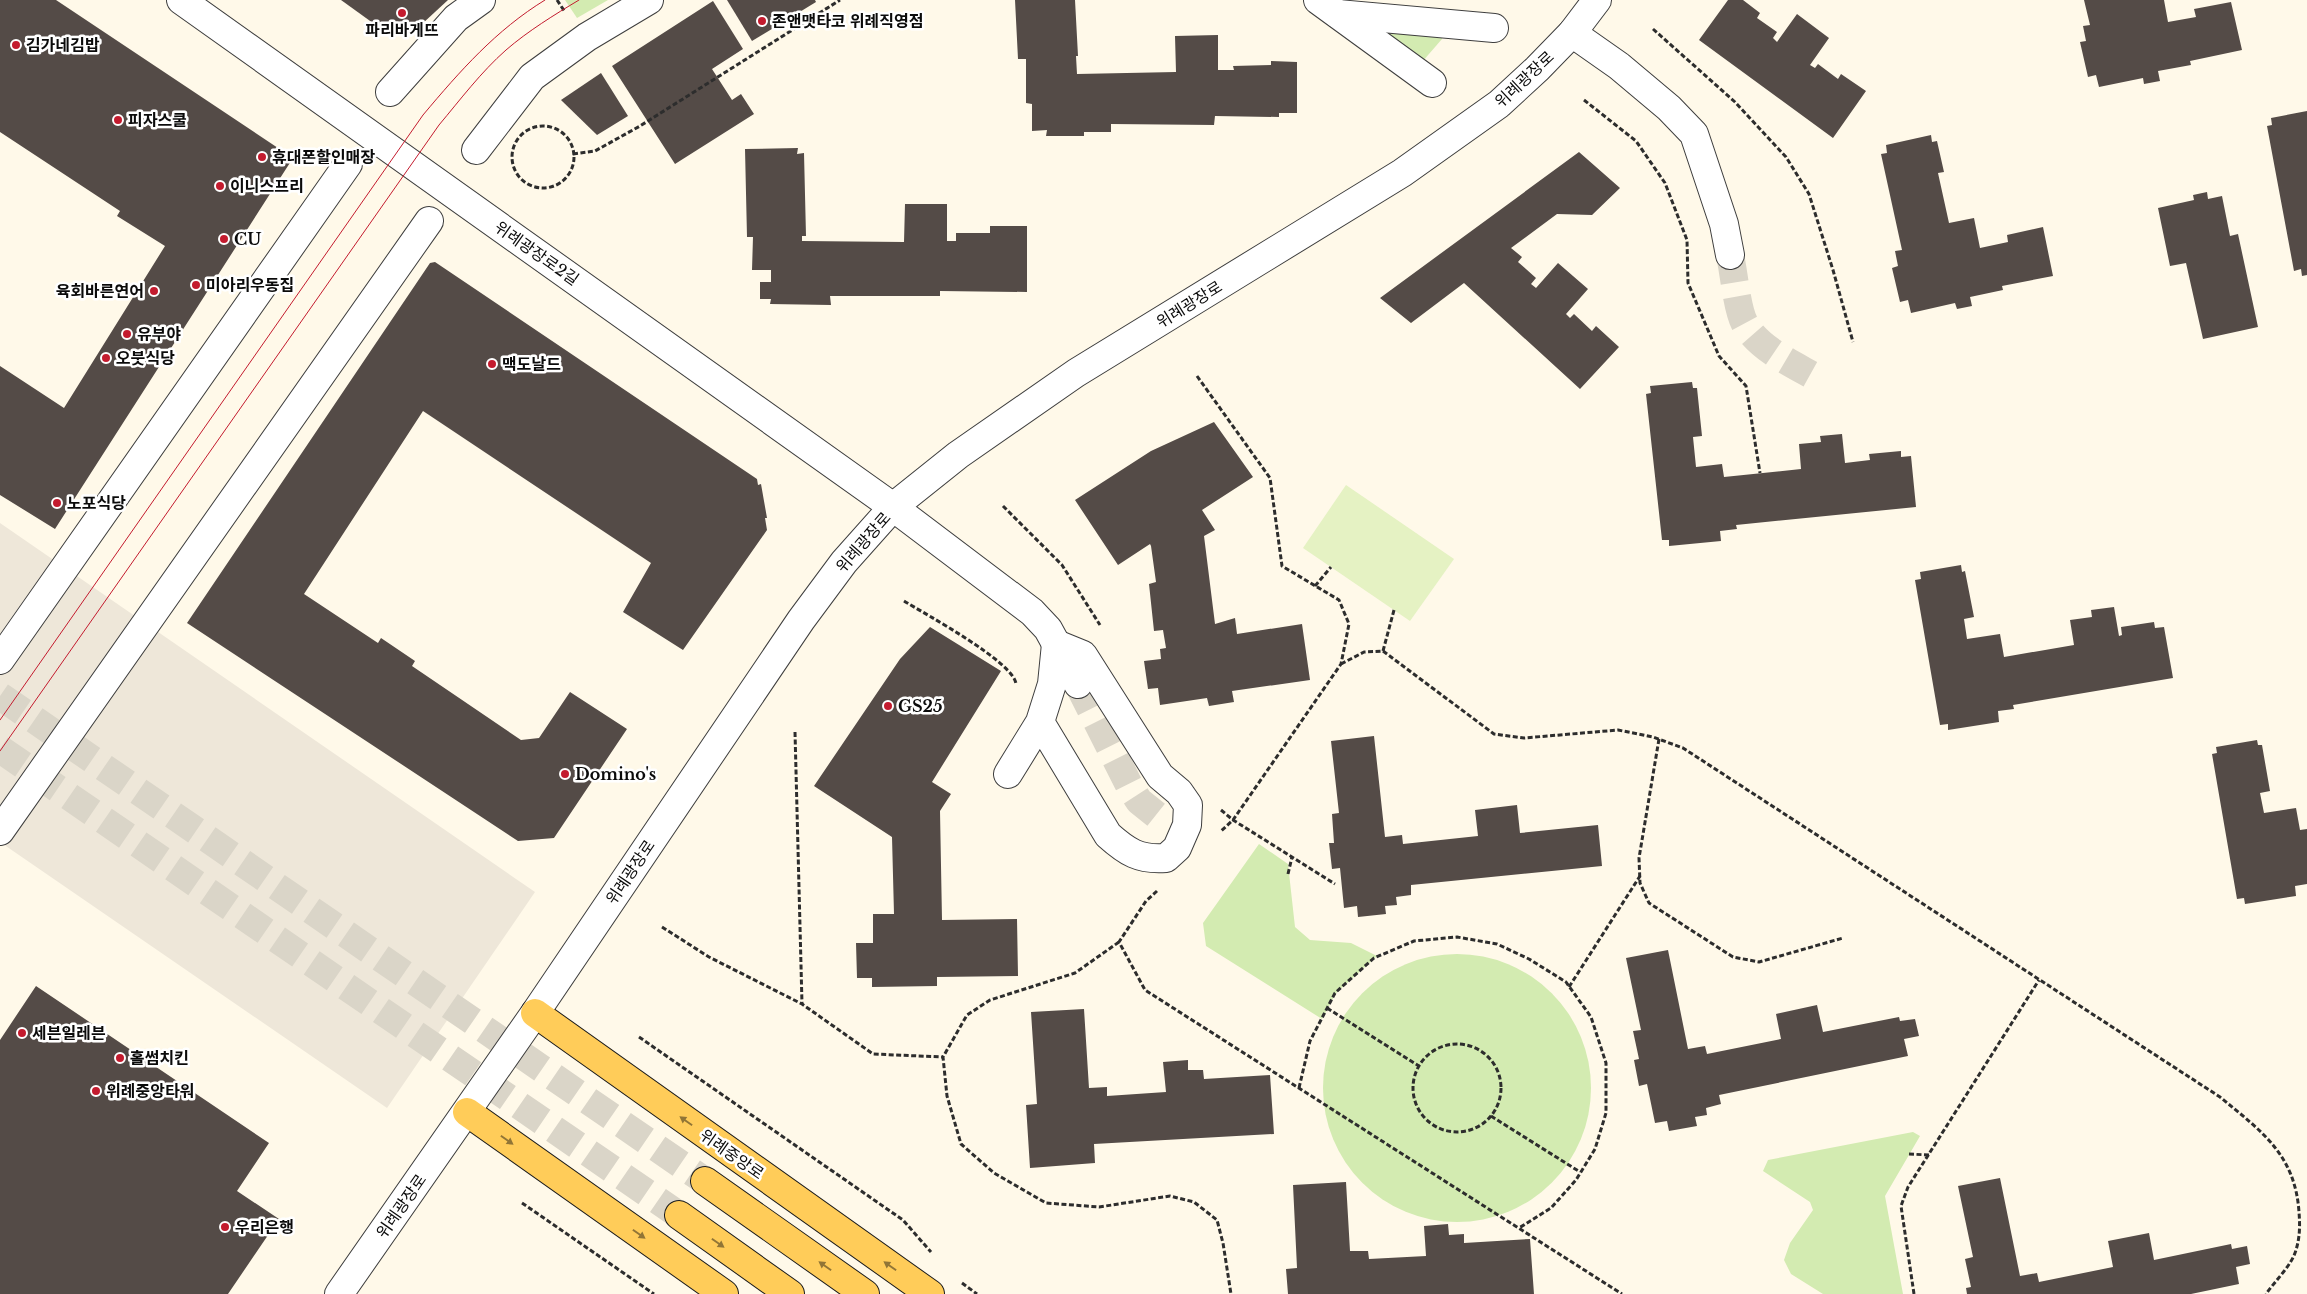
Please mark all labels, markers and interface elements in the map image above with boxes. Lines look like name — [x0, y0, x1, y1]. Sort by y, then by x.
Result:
marker: 파리바게뜨 — [396, 7, 408, 19]
place label: 존앤맷타코 위례직영점 — [772, 11, 923, 31]
marker: 존앤맷타코 위례직영점 — [756, 15, 768, 27]
place label: 파리바게뜨 — [365, 20, 439, 40]
place label: 김가네김밥 — [26, 35, 100, 55]
marker: 김가네김밥 — [10, 39, 22, 51]
street label: 위례광장로 — [1490, 46, 1558, 111]
place label: 피자스쿨 — [128, 110, 187, 130]
marker: 피자스쿨 — [112, 114, 124, 126]
place label: 휴대폰할인매장 — [272, 147, 375, 167]
marker: 휴대폰할인매장 — [256, 151, 268, 163]
place label: 이니스프리 — [230, 176, 304, 196]
marker: 이니스프리 — [214, 180, 226, 192]
street label: 위례광장로2길 — [491, 217, 583, 289]
place label: CU — [234, 229, 261, 249]
marker: CU — [218, 233, 230, 245]
place label: 미아리우동집 — [206, 275, 294, 295]
street label: 위례광장로 — [1152, 276, 1226, 332]
marker: 미아리우동집 — [190, 279, 202, 291]
place label: 육회바른연어 — [56, 281, 144, 301]
marker: 육회바른연어 — [148, 285, 160, 297]
place label: 유부야 — [137, 324, 181, 344]
marker: 유부야 — [121, 328, 133, 340]
place label: 오붓식당 — [116, 348, 175, 368]
marker: 오붓식당 — [100, 352, 112, 364]
place label: 맥도날드 — [502, 354, 561, 374]
marker: 맥도날드 — [486, 358, 498, 370]
place label: 노포식당 — [67, 493, 126, 513]
marker: 노포식당 — [51, 497, 63, 509]
street label: 위례광장로 — [831, 507, 895, 576]
place label: GS25 — [898, 696, 943, 716]
marker: GS25 — [882, 700, 894, 712]
place label: Domino's — [575, 764, 656, 784]
marker: Domino's — [559, 768, 571, 780]
street label: 위례광장로 — [601, 836, 659, 908]
place label: 세븐일레븐 — [32, 1023, 106, 1043]
marker: 세븐일레븐 — [16, 1027, 28, 1039]
place label: 홀썸치킨 — [130, 1048, 189, 1068]
marker: 홀썸치킨 — [114, 1052, 126, 1064]
place label: 위례중앙타워 — [106, 1081, 194, 1101]
marker: 위례중앙타워 — [90, 1085, 102, 1097]
one-way arrow — [679, 1116, 693, 1126]
street label: 위례중앙로 — [696, 1125, 768, 1183]
one-way arrow — [500, 1135, 514, 1145]
street label: 위례광장로 — [372, 1170, 430, 1242]
place label: 우리은행 — [235, 1217, 294, 1237]
marker: 우리은행 — [219, 1221, 231, 1233]
one-way arrow — [632, 1229, 646, 1239]
one-way arrow — [712, 1238, 725, 1248]
one-way arrow — [818, 1261, 832, 1271]
one-way arrow — [883, 1261, 897, 1271]

